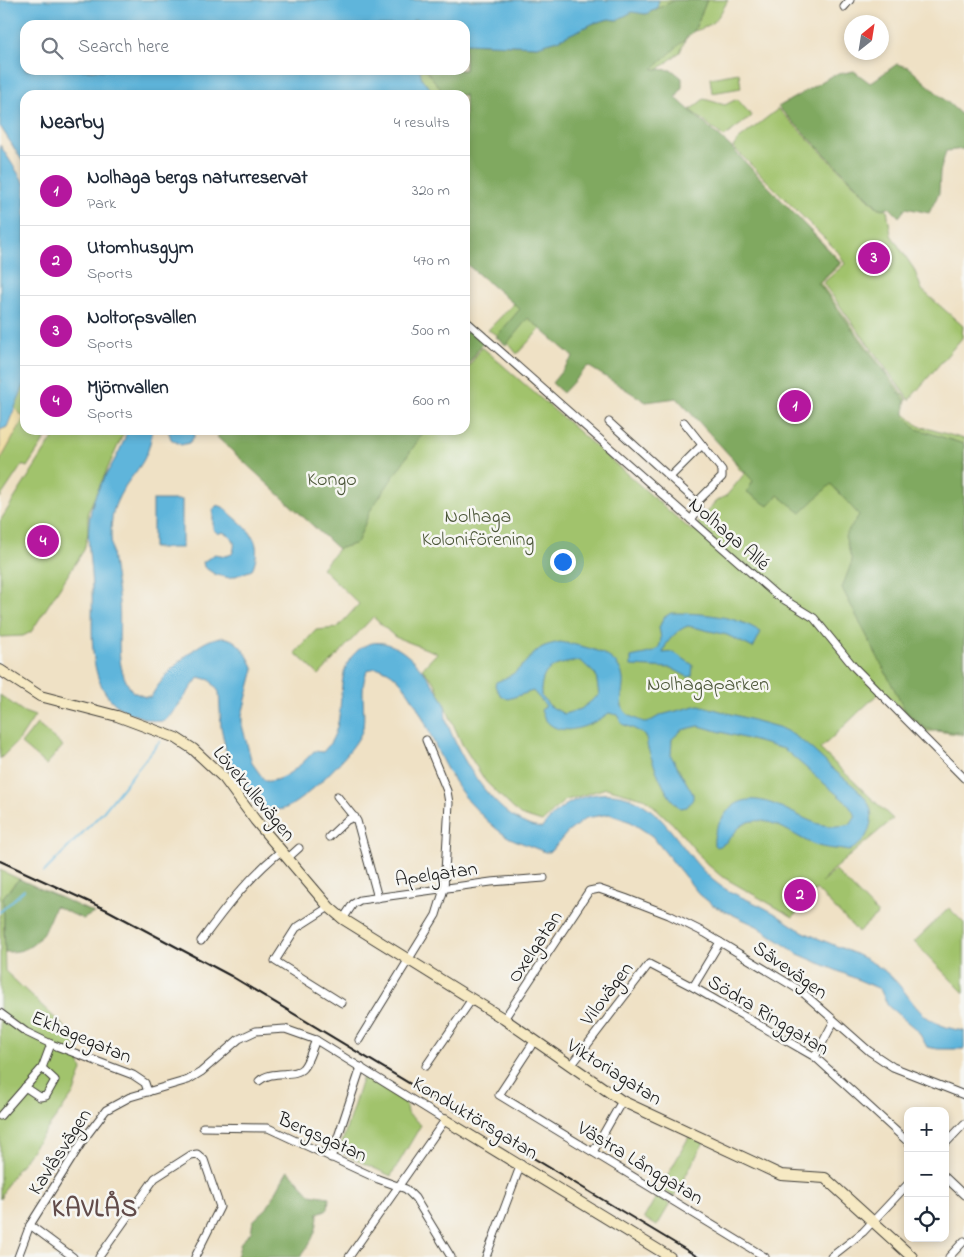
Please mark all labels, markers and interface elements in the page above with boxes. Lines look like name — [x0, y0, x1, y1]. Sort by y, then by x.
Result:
north arrow — [844, 15, 889, 60]
search box — [20, 20, 470, 75]
icon: search — [38, 34, 66, 62]
text: Search here — [78, 34, 169, 61]
text: Nearby — [40, 108, 104, 138]
text: 4 results — [394, 111, 450, 135]
text: Nolhaga bergs naturreservat — [87, 165, 308, 192]
text: 1 — [53, 179, 59, 203]
text: 320 m — [412, 179, 450, 203]
text: Park — [87, 192, 116, 216]
text: Utomhusgym — [87, 235, 193, 262]
pin: 3 — [858, 239, 890, 277]
text: 2 — [52, 249, 60, 273]
text: 470 m — [413, 249, 450, 273]
text: Sports — [87, 262, 133, 286]
text: Noltorpsvallen — [87, 305, 196, 332]
text: 3 — [53, 319, 59, 343]
text: 500 m — [411, 319, 450, 343]
text: Sports — [87, 332, 133, 356]
text: Mjörnvallen — [87, 375, 169, 402]
pin: 1 — [779, 387, 811, 425]
text: 4 — [53, 389, 59, 413]
text: 600 m — [413, 389, 450, 413]
text: Sports — [87, 402, 133, 426]
park label: Kongo — [307, 466, 357, 496]
street label: Nolhaga Allé — [681, 491, 776, 579]
park label: Nolhaga Koloniförening — [422, 503, 534, 556]
pin: 4 — [27, 522, 59, 560]
your location — [550, 549, 576, 575]
park label: Nolhagaparken — [647, 671, 769, 701]
street label: Lövekullevägen — [204, 741, 302, 849]
street label: Apelgatan — [393, 855, 480, 897]
pin: 2 — [784, 876, 816, 914]
street label: Oxelgatan — [501, 905, 572, 990]
street label: Sävevägen — [745, 935, 833, 1008]
street label: Vilovägen — [574, 956, 643, 1034]
street label: Södra Ringgatan — [701, 968, 834, 1065]
street label: Ekhagegatan — [26, 1004, 136, 1073]
street label: Viktoriagatan — [559, 1032, 667, 1115]
street label: Konduktörsgatan — [406, 1070, 543, 1169]
street label: Kavlåsvägen — [22, 1103, 101, 1202]
street label: Bergsgatan — [271, 1105, 371, 1172]
map controls — [904, 1107, 949, 1242]
button: + — [904, 1107, 949, 1152]
street label: Västra Långgatan — [570, 1114, 708, 1214]
button: − — [904, 1152, 949, 1197]
district label: KAVLÅS — [52, 1190, 138, 1228]
button: locate — [904, 1197, 949, 1242]

